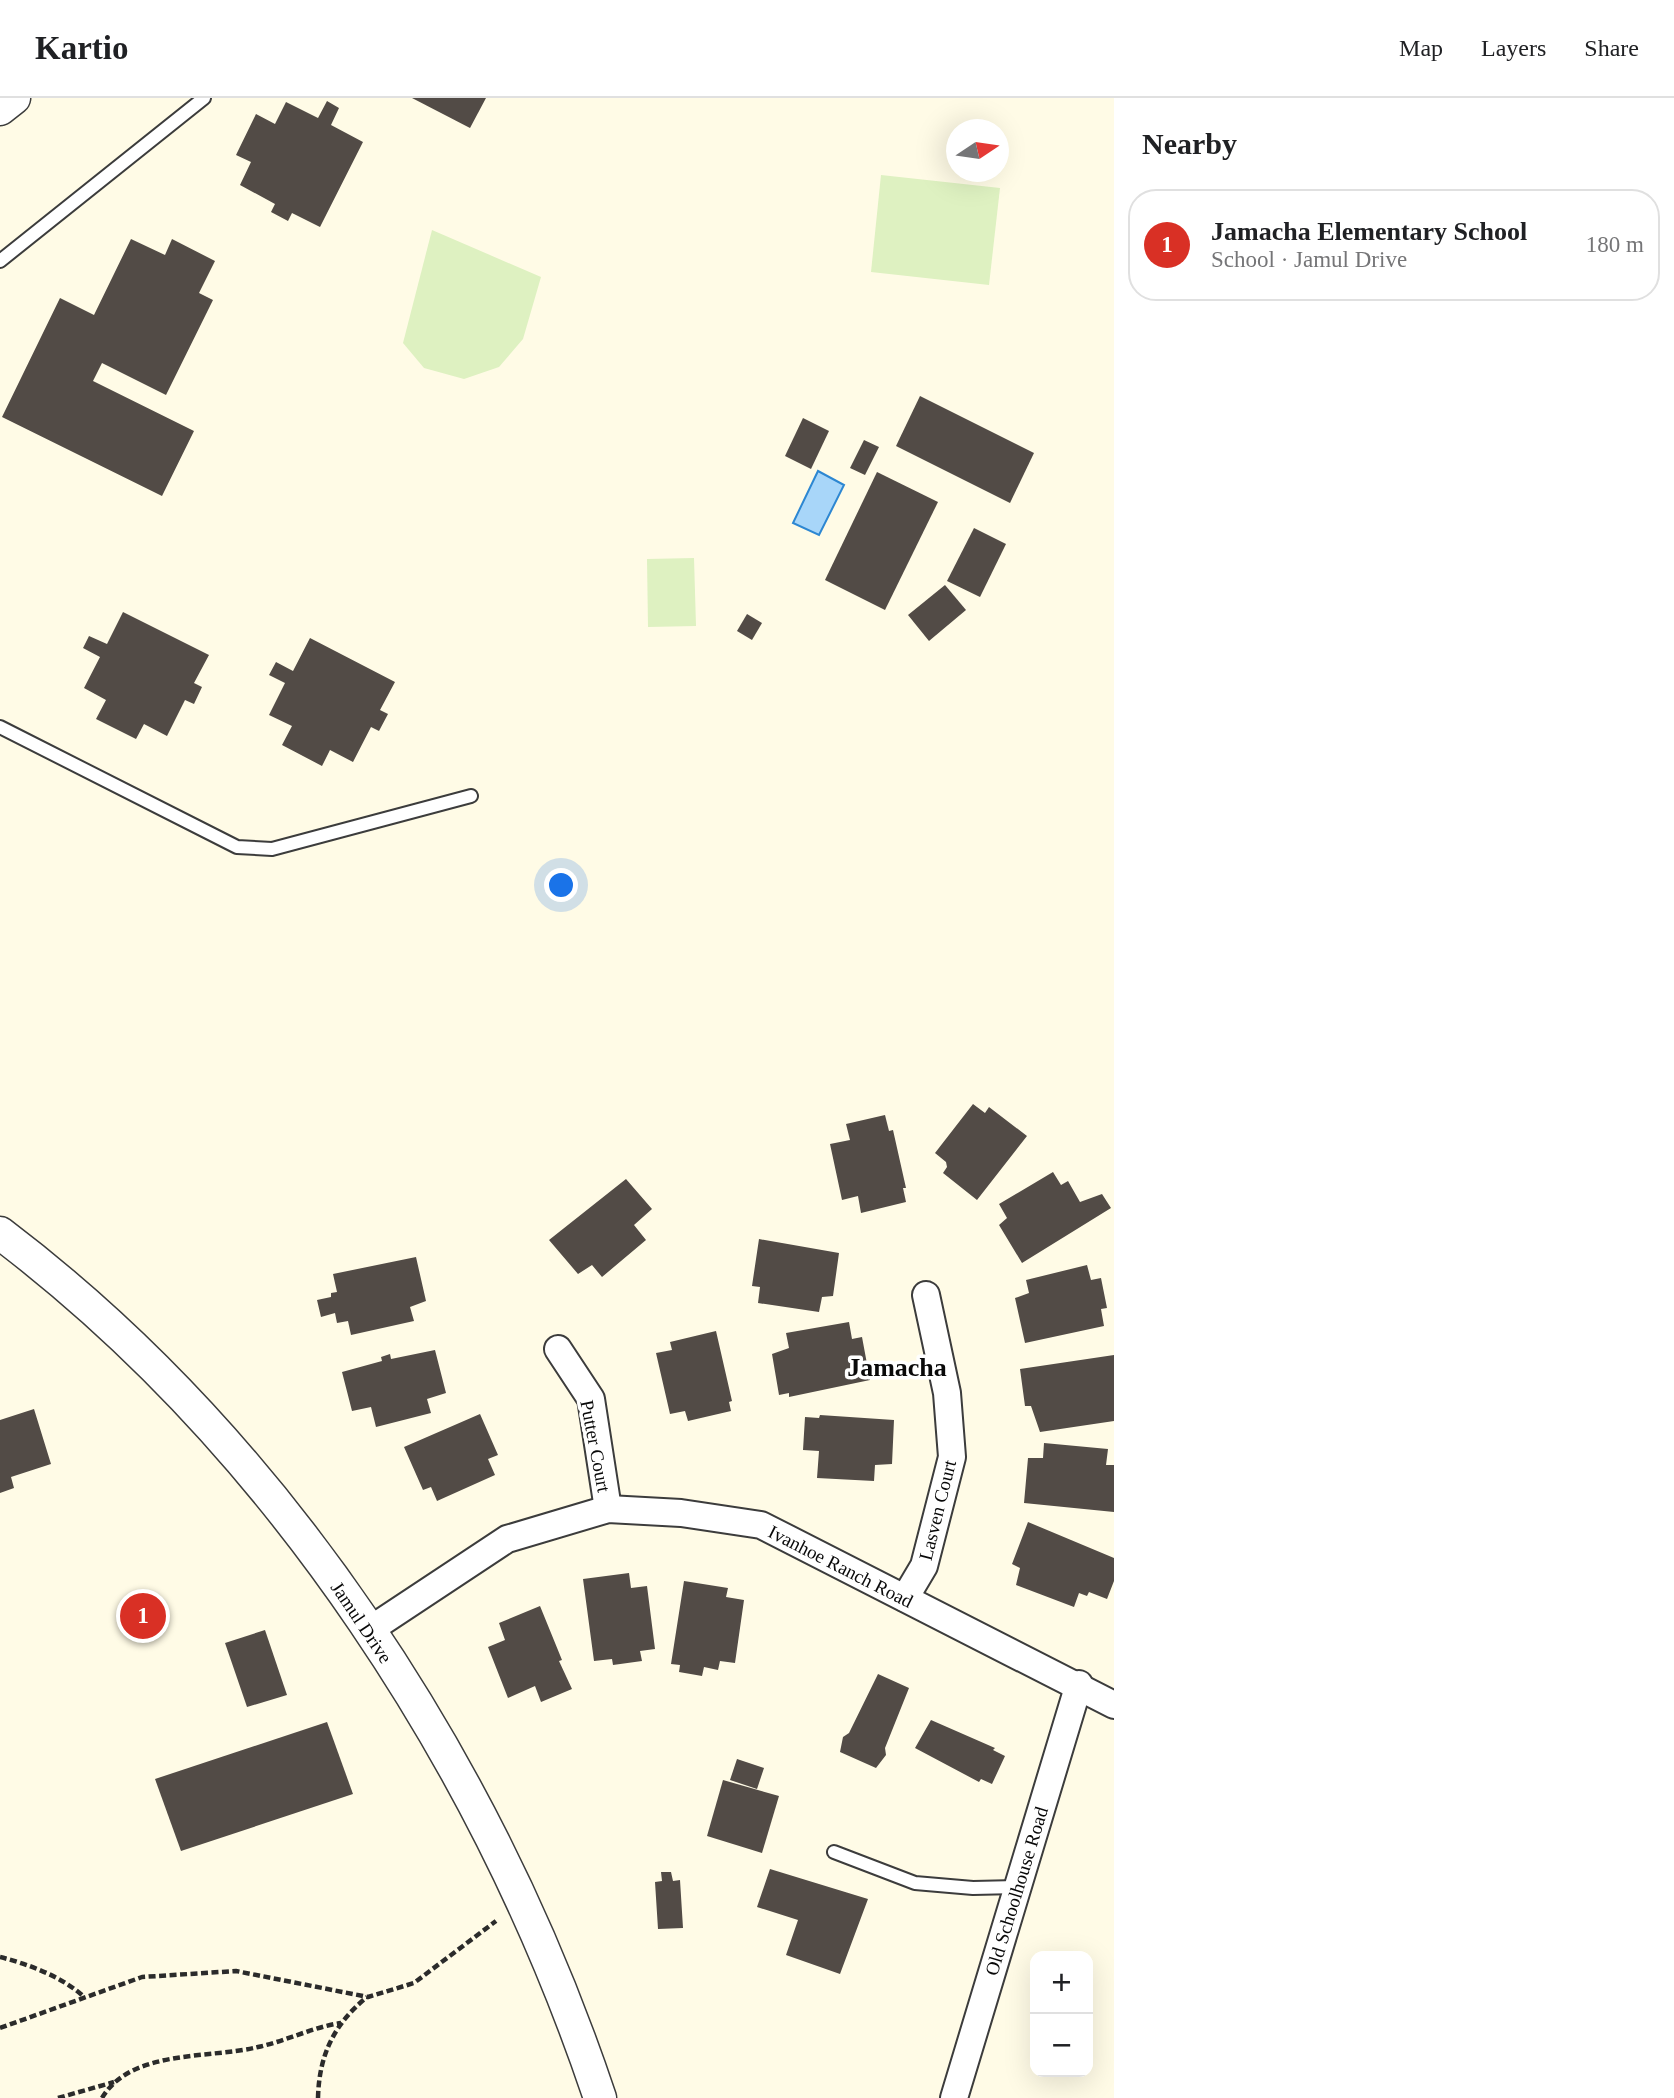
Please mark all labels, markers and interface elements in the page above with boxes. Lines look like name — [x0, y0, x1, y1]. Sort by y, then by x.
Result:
text: Kartio — [35, 30, 128, 66]
text: Map — [1399, 35, 1443, 61]
text: Layers — [1481, 35, 1546, 61]
text: Share — [1584, 35, 1639, 61]
north arrow — [946, 119, 1009, 182]
text: Nearby — [1142, 127, 1237, 160]
text: Jamacha Elementary School — [1211, 217, 1527, 246]
text: 1 — [1161, 232, 1173, 257]
text: 180 m — [1586, 232, 1644, 257]
text: School · Jamul Drive — [1211, 247, 1407, 272]
your location — [544, 868, 578, 902]
district label: Jamacha — [847, 1353, 947, 1382]
street label: Putter Court — [576, 1398, 615, 1495]
street label: Lasven Court — [915, 1457, 960, 1563]
street label: Ivanhoe Ranch Road — [765, 1521, 917, 1612]
street label: Jamul Drive — [327, 1578, 396, 1667]
pin: 1 — [120, 1590, 166, 1642]
street label: Old Schoolhouse Road — [981, 1804, 1052, 1978]
map controls — [1030, 1951, 1093, 2077]
button: + — [1030, 1951, 1093, 2014]
button: − — [1030, 2014, 1093, 2077]

